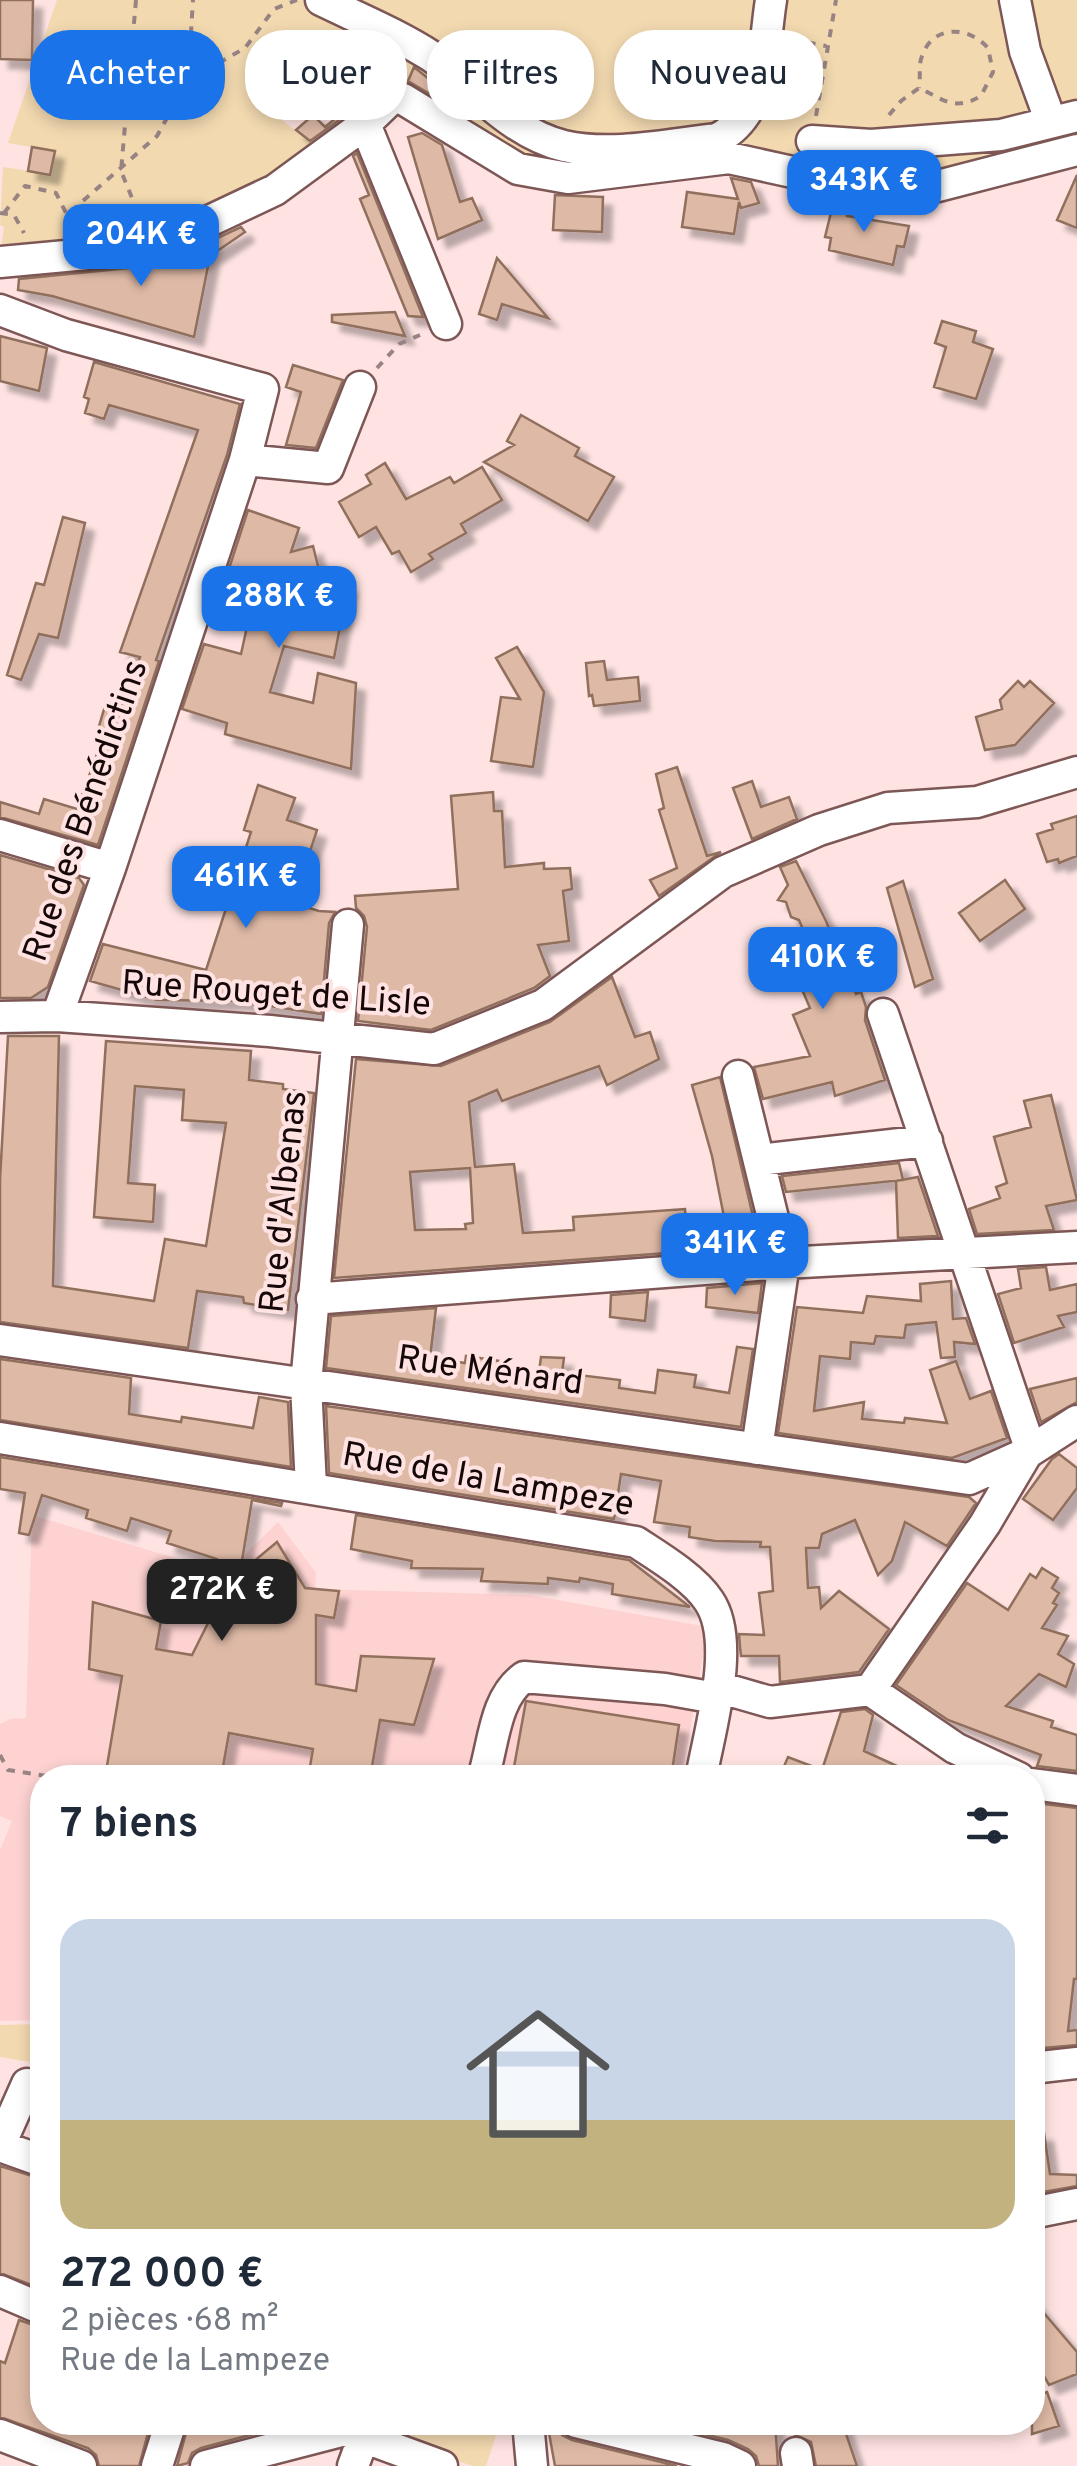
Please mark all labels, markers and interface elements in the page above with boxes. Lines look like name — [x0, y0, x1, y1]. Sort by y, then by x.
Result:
chip: Acheter — [30, 30, 225, 120]
chip: Louer — [245, 30, 407, 120]
chip: Filtres — [427, 30, 594, 120]
chip: Nouveau — [614, 30, 823, 120]
pin: 343K € — [783, 150, 945, 235]
text: 343K € — [809, 162, 919, 202]
pin: 204K € — [60, 204, 222, 289]
text: 204K € — [85, 216, 197, 256]
pin: 288K € — [198, 566, 360, 651]
text: 288K € — [224, 578, 334, 618]
street label: Rue des Bénédictins — [15, 654, 159, 968]
pin: 461K € — [165, 846, 327, 931]
text: 461K € — [194, 858, 298, 898]
pin: 410K € — [742, 927, 904, 1012]
text: 410K € — [770, 939, 876, 979]
street label: Rue Rouget de Lisle — [120, 962, 432, 1028]
street label: Rue d'Albenas — [251, 1089, 319, 1315]
pin: 341K € — [654, 1213, 816, 1298]
text: 341K € — [683, 1225, 787, 1265]
street label: Rue Ménard — [394, 1337, 586, 1407]
street label: Rue de la Lampeze — [339, 1434, 637, 1528]
pin: 272K € — [141, 1559, 303, 1644]
text: 272K € — [169, 1571, 275, 1611]
icon: filters — [960, 1798, 1015, 1853]
text: 7 biens — [60, 1799, 198, 1852]
icon: home — [448, 1984, 628, 2164]
text: 272 000 € — [60, 2249, 264, 2302]
text: 2 pièces · 68 m² — [60, 2302, 279, 2342]
text: Rue de la Lampeze — [60, 2342, 330, 2382]

